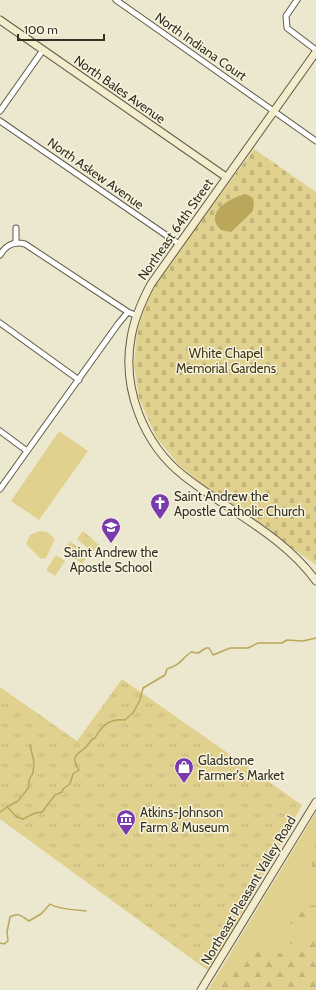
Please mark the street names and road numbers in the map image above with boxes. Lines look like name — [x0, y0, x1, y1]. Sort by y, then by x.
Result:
street label: North Indiana Court — [152, 8, 250, 84]
street label: North Bales Avenue — [71, 52, 169, 127]
street label: North Askew Avenue — [45, 134, 147, 212]
street label: Northeast 64th Street — [134, 175, 216, 283]
street label: Northeast Pleasant Valley Road — [197, 813, 299, 967]

